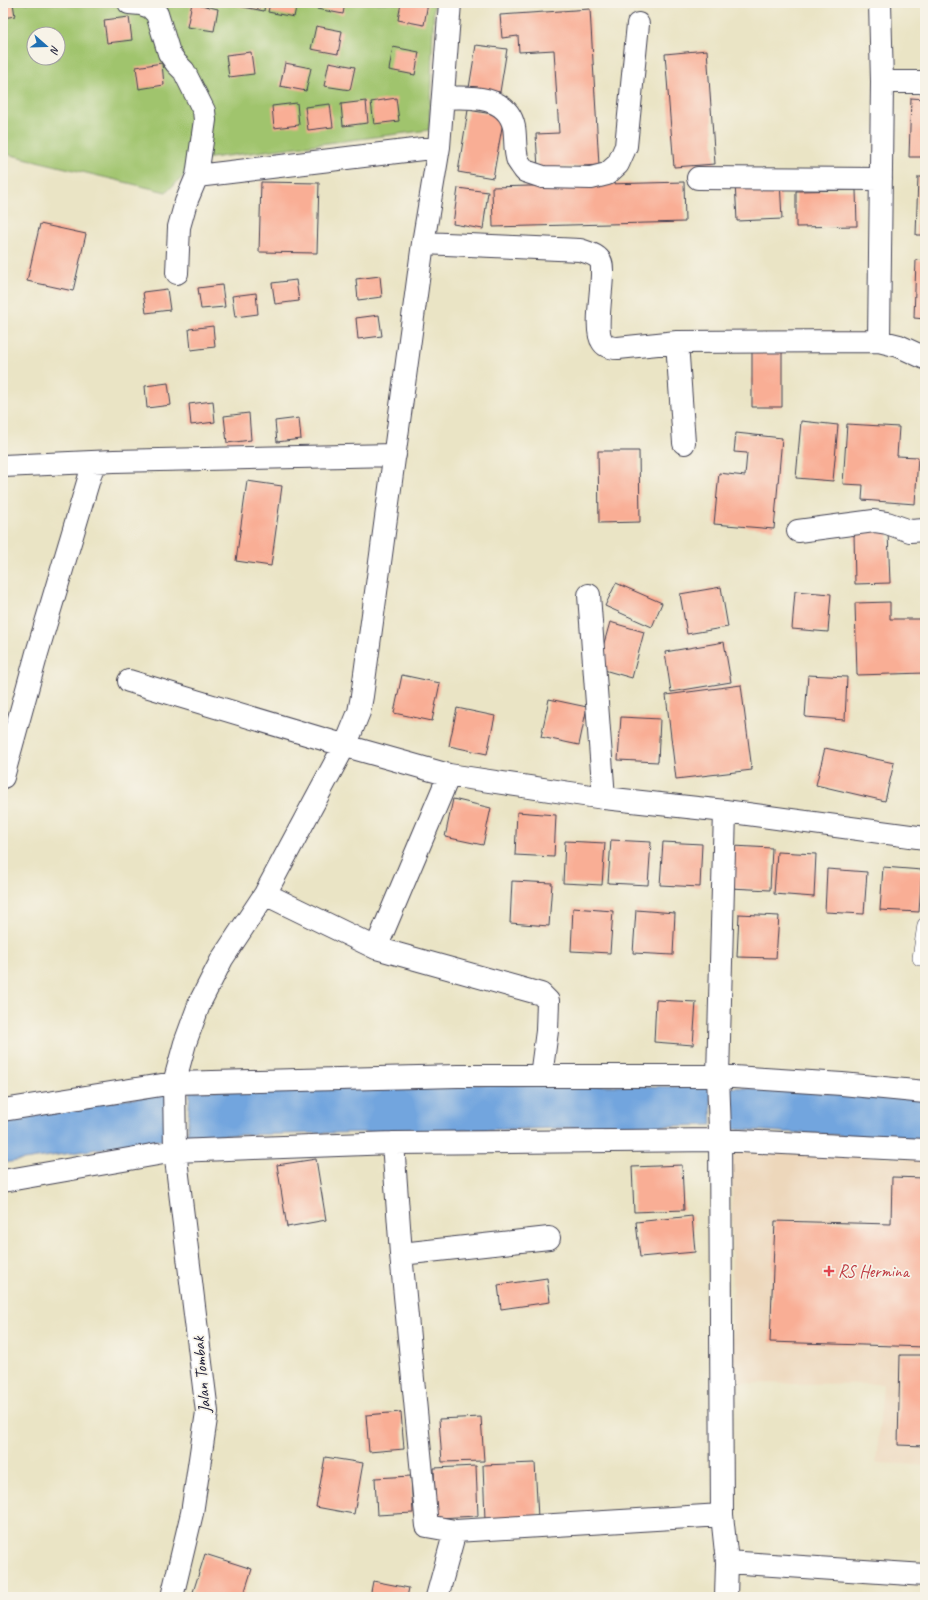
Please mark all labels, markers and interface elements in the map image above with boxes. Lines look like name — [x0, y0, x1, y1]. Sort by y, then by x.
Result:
north arrow — [26, 26, 66, 66]
text: N — [47, 44, 63, 57]
place label: RS Hermina — [838, 1261, 911, 1282]
marker: RS Hermina — [823, 1265, 835, 1277]
street label: Jalan Tombak — [188, 1334, 215, 1415]

